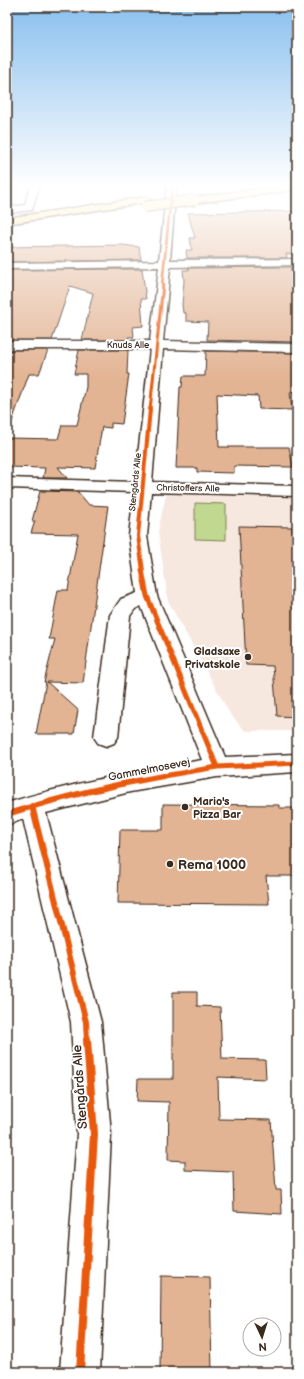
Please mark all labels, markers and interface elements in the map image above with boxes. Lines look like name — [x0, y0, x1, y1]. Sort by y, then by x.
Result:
street label: Knuds Alle — [107, 340, 150, 351]
street label: Stengårds Alle — [127, 452, 144, 512]
street label: Christoffers Alle — [156, 482, 221, 495]
place label: Gladsaxe Privatskole — [185, 645, 240, 671]
marker: Gladsaxe Privatskole — [243, 652, 253, 662]
street label: Gammelmosevej — [107, 755, 191, 784]
place label: Mario's Pizza Bar — [193, 795, 241, 821]
marker: Mario's Pizza Bar — [180, 802, 190, 812]
place label: Rema 1000 — [178, 857, 246, 873]
marker: Rema 1000 — [165, 859, 175, 869]
street label: Stengårds Alle — [69, 1044, 91, 1130]
north arrow — [242, 1317, 282, 1357]
text: N — [258, 1340, 267, 1353]

